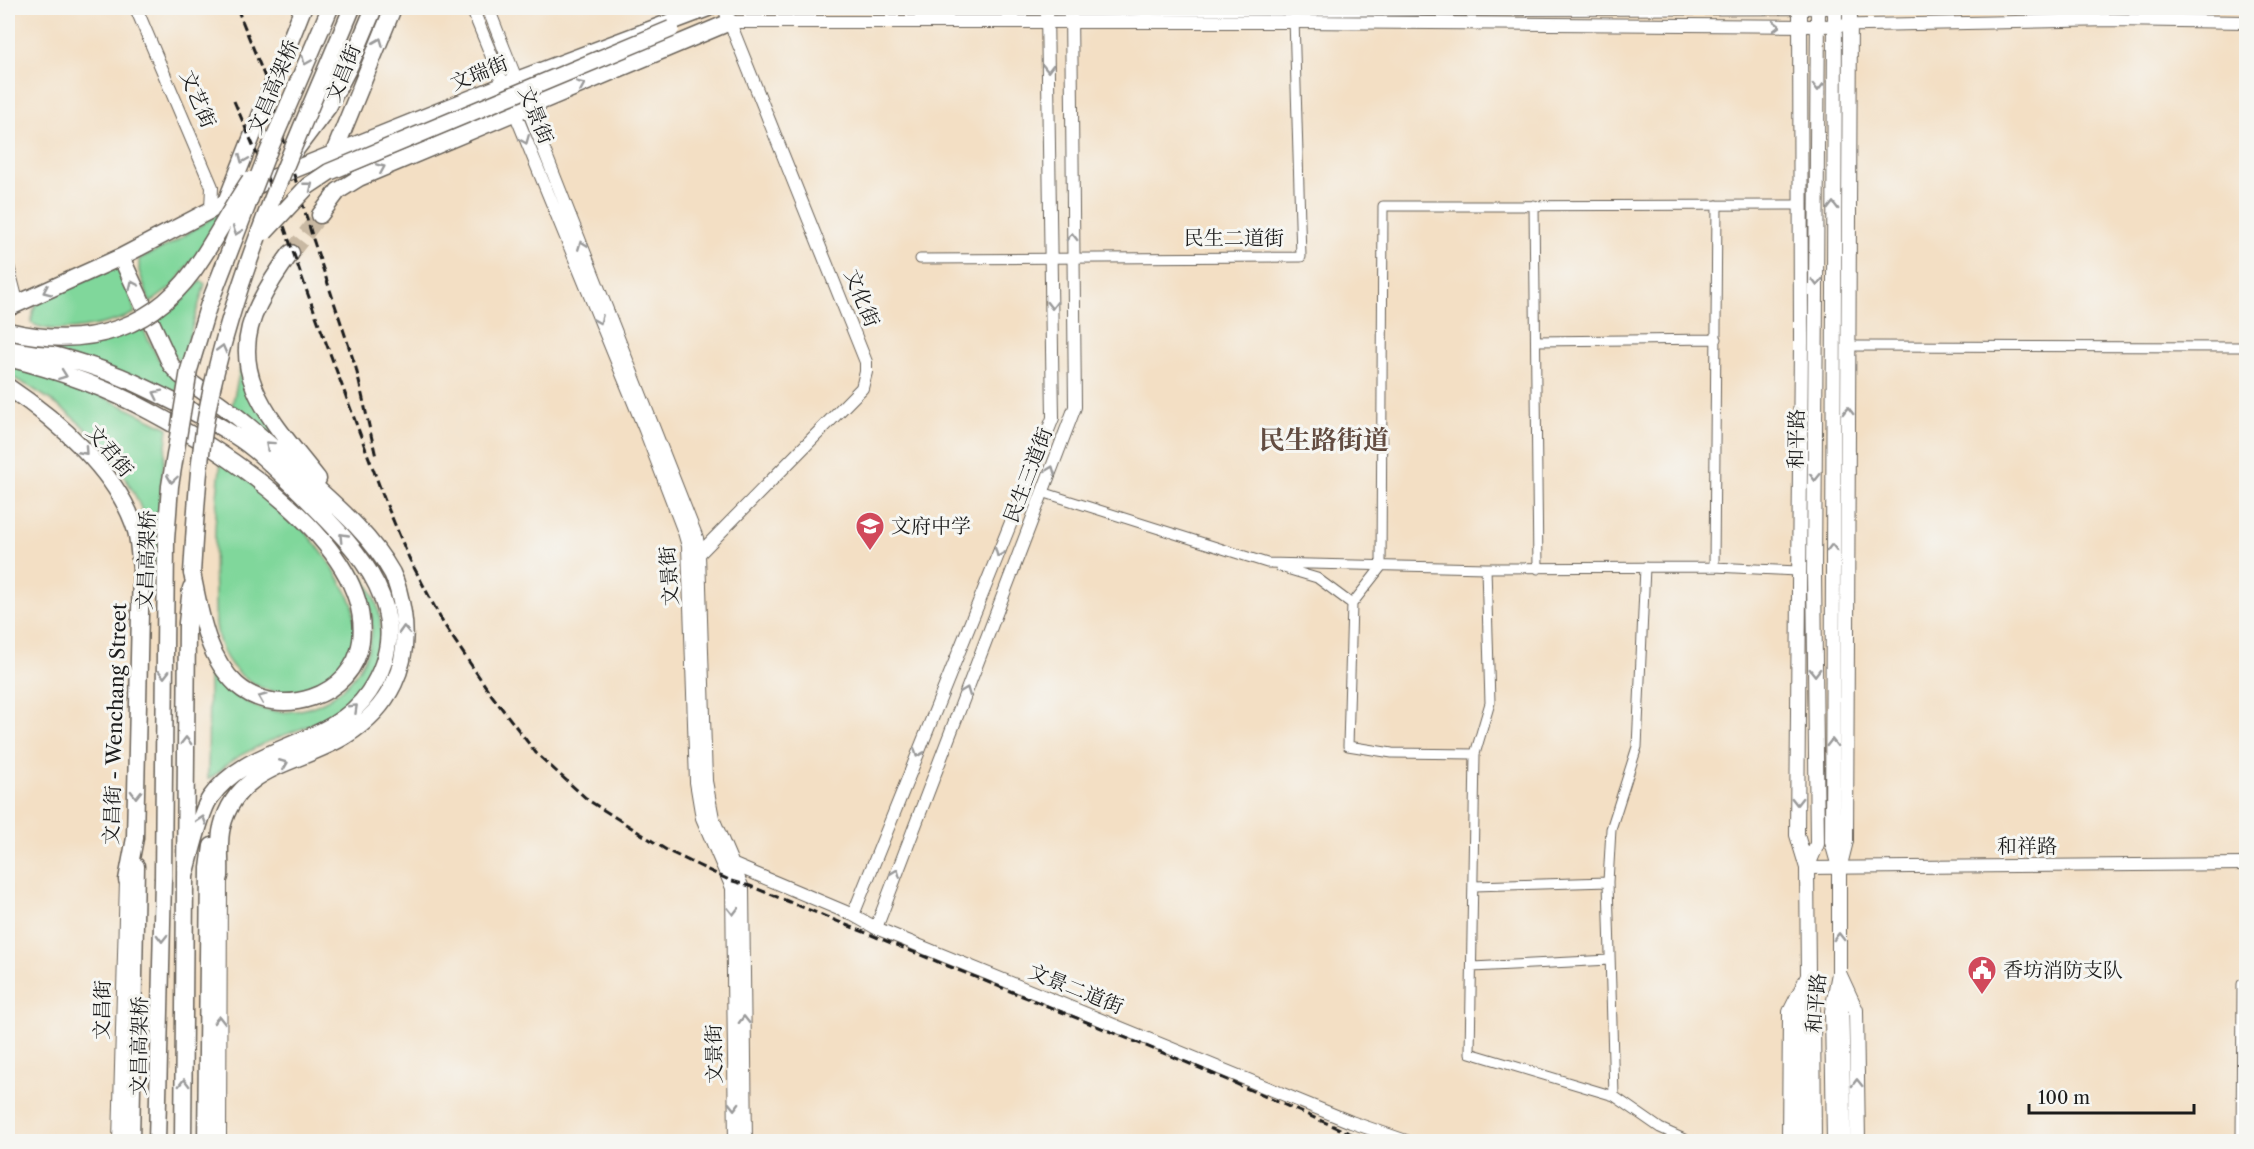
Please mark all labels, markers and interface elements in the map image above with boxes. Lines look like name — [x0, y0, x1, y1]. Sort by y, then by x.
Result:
one-way arrow — [1771, 20, 1780, 32]
street label: 文昌高架桥 — [242, 36, 304, 138]
one-way arrow — [372, 37, 384, 48]
street label: 文昌街 — [321, 41, 365, 105]
street label: 文瑞街 — [447, 51, 511, 95]
one-way arrow — [301, 55, 313, 66]
one-way arrow — [1042, 64, 1054, 73]
street label: 文艺街 — [175, 67, 221, 131]
one-way arrow — [574, 80, 585, 92]
street label: 文景街 — [514, 83, 558, 147]
one-way arrow — [1812, 83, 1824, 92]
one-way arrow — [518, 133, 530, 144]
one-way arrow — [237, 154, 250, 164]
one-way arrow — [375, 163, 386, 175]
one-way arrow — [302, 183, 313, 194]
one-way arrow — [1827, 201, 1840, 210]
one-way arrow — [232, 225, 245, 236]
street label: 民生二道街 — [1184, 226, 1284, 250]
one-way arrow — [1066, 233, 1078, 242]
one-way arrow — [577, 240, 589, 251]
street label: 文化街 — [840, 266, 884, 330]
one-way arrow — [1811, 278, 1823, 287]
one-way arrow — [128, 280, 140, 291]
one-way arrow — [42, 283, 53, 295]
one-way arrow — [1046, 301, 1058, 310]
one-way arrow — [592, 314, 604, 325]
one-way arrow — [215, 345, 227, 355]
one-way arrow — [58, 367, 68, 380]
one-way arrow — [152, 390, 163, 401]
one-way arrow — [1842, 406, 1854, 415]
street label: 和平路 — [1783, 409, 1809, 469]
street label: 文君街 — [82, 420, 138, 482]
street label: 民生三道街 — [999, 424, 1057, 526]
district label: 民生路街道 — [1259, 424, 1389, 456]
one-way arrow — [265, 441, 276, 452]
one-way arrow — [77, 445, 88, 455]
one-way arrow — [1044, 465, 1056, 476]
one-way arrow — [1809, 473, 1821, 482]
one-way arrow — [166, 475, 178, 484]
street label: 文昌高架桥 — [132, 510, 160, 610]
school or university icon: 文府中学 — [854, 510, 886, 552]
place label: 文府中学 — [891, 514, 971, 538]
one-way arrow — [340, 533, 351, 544]
one-way arrow — [1826, 543, 1838, 552]
street label: 文景街 — [655, 545, 683, 607]
one-way arrow — [994, 546, 1006, 557]
street label: 文昌街 - Wenchang Street — [99, 602, 131, 846]
one-way arrow — [398, 626, 411, 635]
one-way arrow — [1809, 668, 1821, 677]
one-way arrow — [158, 669, 170, 678]
one-way arrow — [959, 686, 971, 697]
one-way arrow — [258, 693, 269, 705]
one-way arrow — [346, 705, 357, 716]
one-way arrow — [180, 737, 192, 746]
one-way arrow — [1826, 738, 1838, 747]
one-way arrow — [913, 747, 925, 758]
one-way arrow — [278, 758, 289, 771]
one-way arrow — [130, 789, 142, 798]
one-way arrow — [1791, 796, 1803, 805]
one-way arrow — [195, 815, 207, 826]
street label: 和祥路 — [1997, 834, 2057, 858]
one-way arrow — [889, 868, 902, 879]
one-way arrow — [726, 907, 739, 916]
one-way arrow — [1833, 932, 1845, 941]
one-way arrow — [156, 933, 168, 942]
public building icon: 香坊消防支队 — [1966, 954, 1998, 996]
place label: 香坊消防支队 — [2003, 958, 2123, 982]
street label: 文景二道街 — [1025, 959, 1127, 1019]
street label: 和平路 — [1801, 972, 1831, 1034]
street label: 文昌街 — [89, 980, 115, 1040]
street label: 文昌高架桥 — [126, 996, 152, 1096]
one-way arrow — [213, 1016, 226, 1025]
one-way arrow — [738, 1016, 750, 1025]
street label: 文景街 — [701, 1024, 727, 1084]
scale bar — [2029, 1077, 2194, 1115]
one-way arrow — [178, 1079, 190, 1088]
one-way arrow — [1851, 1079, 1863, 1088]
text: 100 m — [2038, 1087, 2090, 1109]
one-way arrow — [728, 1102, 741, 1111]

